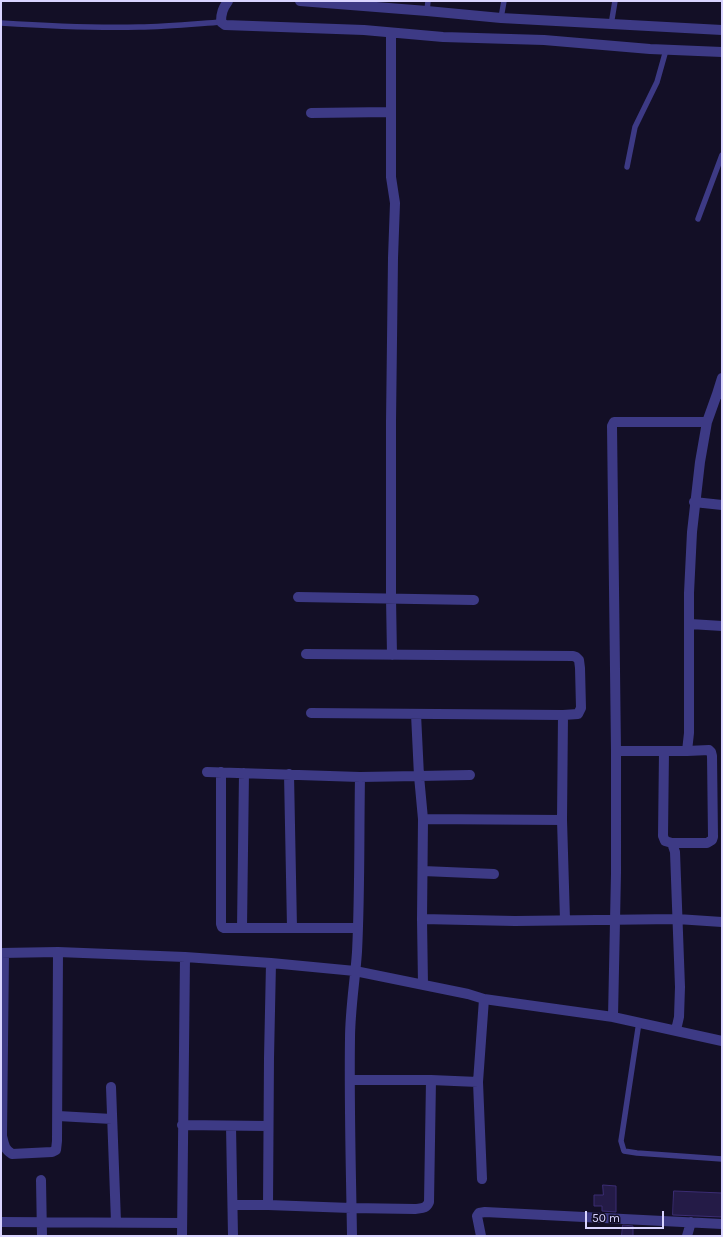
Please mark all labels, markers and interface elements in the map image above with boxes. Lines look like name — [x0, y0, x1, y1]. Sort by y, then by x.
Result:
scale bar — [587, 1203, 666, 1229]
text: 50 m — [592, 1211, 620, 1225]

